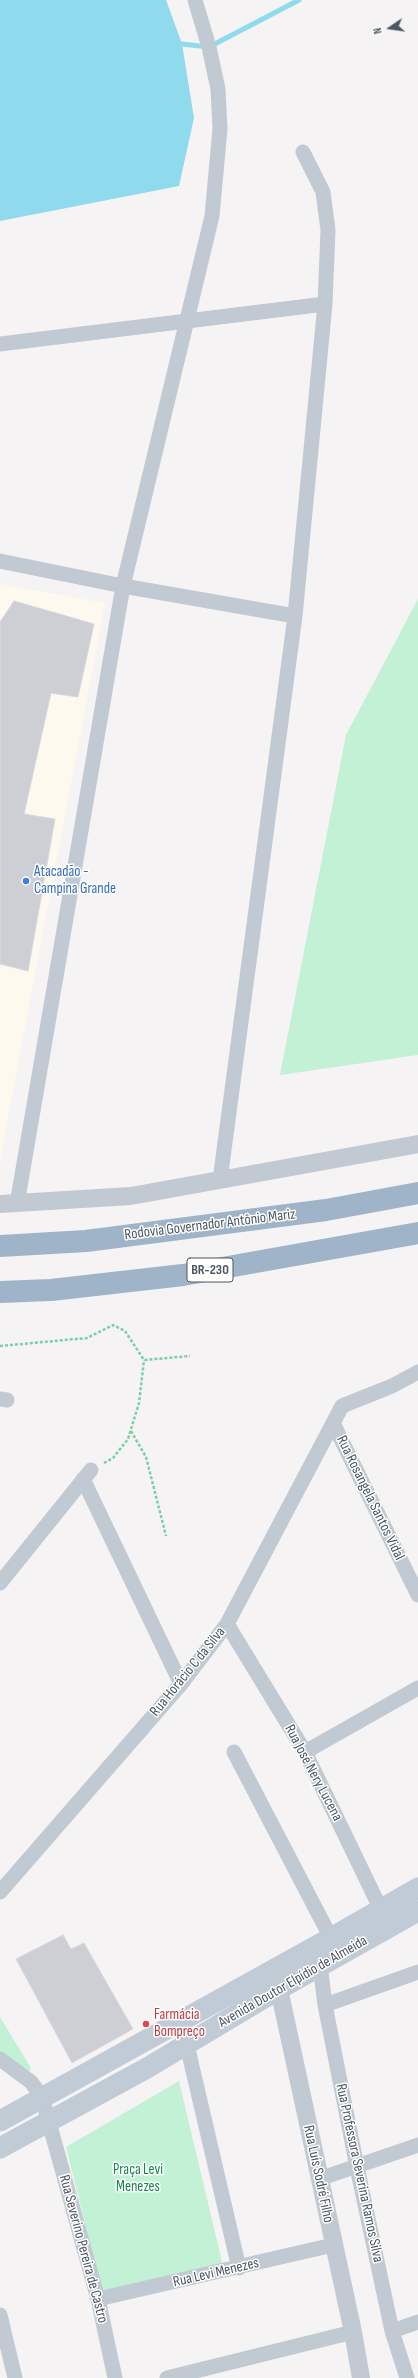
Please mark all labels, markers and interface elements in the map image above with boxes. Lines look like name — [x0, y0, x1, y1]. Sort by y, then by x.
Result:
north arrow — [370, 8, 410, 48]
text: N — [371, 26, 385, 35]
place label: Atacadão - Campina Grande — [34, 863, 116, 898]
marker: Atacadão - Campina Grande — [21, 876, 31, 886]
street label: Rodovia Governador Antônio Mariz — [124, 1206, 296, 1244]
road number: BR-230 — [187, 1258, 233, 1282]
street label: Rua Rosangela Santos Vidal — [332, 1433, 408, 1563]
street label: Rua Horácio C da Silva — [146, 1624, 230, 1720]
street label: Rua José Nery Lucena — [280, 1722, 346, 1824]
street label: Avenida Doutor Elpídio de Almeida — [215, 1932, 371, 2032]
place label: Farmácia Bompreço — [154, 2006, 205, 2041]
marker: Farmácia Bompreço — [141, 2019, 151, 2029]
street label: Rua Professora Severina Ramos Silva — [331, 2082, 387, 2264]
street label: Rua Luís Sodré Filho — [299, 2124, 337, 2224]
park label: Praça Levi Menezes — [113, 2161, 163, 2196]
street label: Rua Severino Pereira de Castro — [55, 2173, 111, 2325]
street label: Rua Levi Menezes — [171, 2254, 261, 2292]

